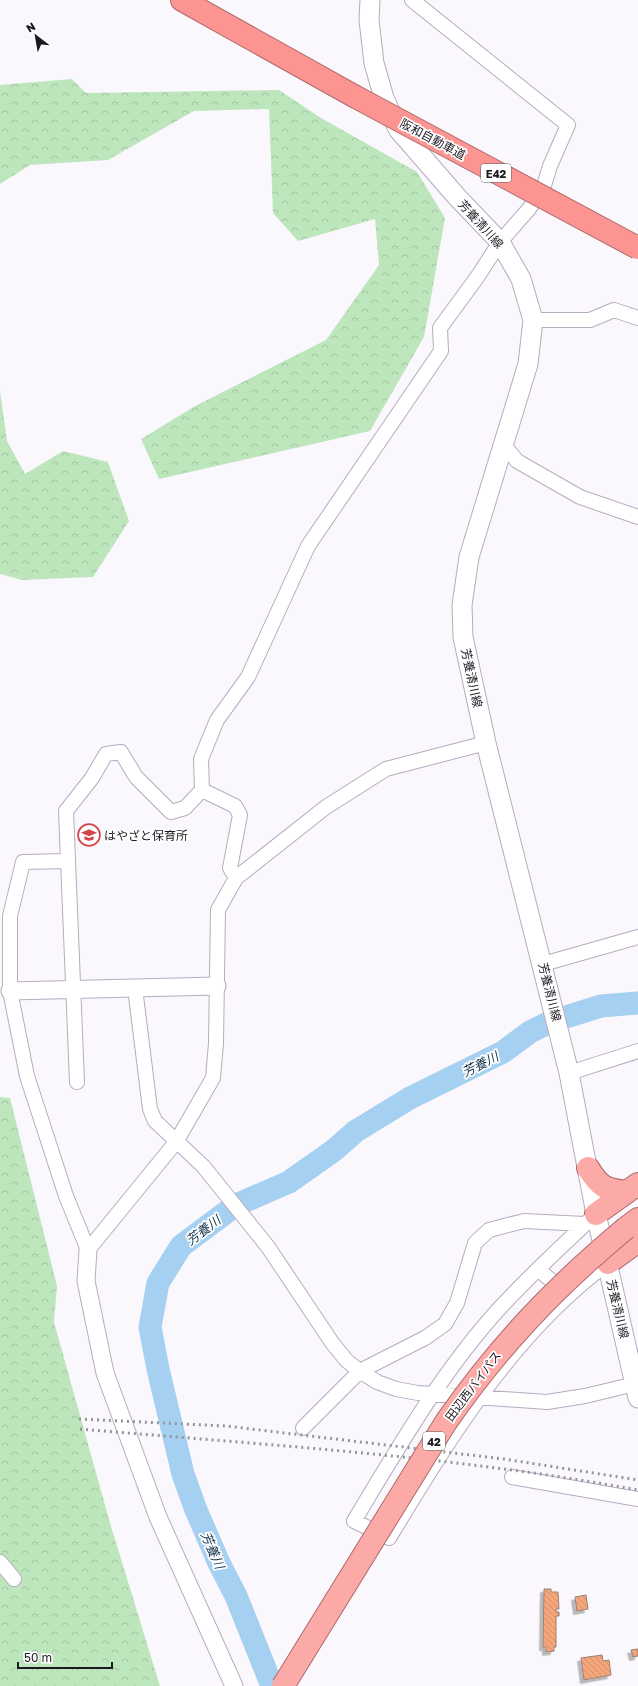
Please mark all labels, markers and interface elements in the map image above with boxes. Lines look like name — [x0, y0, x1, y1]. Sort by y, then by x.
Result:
north arrow — [16, 16, 56, 56]
text: N — [24, 19, 38, 35]
street label: 阪和自動車道 — [398, 115, 468, 163]
road number: E42 — [481, 164, 511, 182]
street label: 芳養清川線 — [455, 197, 507, 251]
street label: 芳養清川線 — [458, 647, 486, 709]
school or university icon: はやざと保育所 — [76, 822, 102, 848]
place label: はやざと保育所 — [104, 828, 188, 843]
street label: 芳養清川線 — [535, 961, 565, 1023]
water label: 芳養川 — [459, 1047, 503, 1080]
water label: 芳養川 — [183, 1211, 225, 1248]
street label: 芳養清川線 — [604, 1278, 632, 1340]
street label: 田辺西バイパス — [442, 1348, 504, 1424]
road number: 42 — [423, 1432, 445, 1450]
water label: 芳養川 — [198, 1529, 229, 1573]
scale bar — [18, 1644, 112, 1670]
text: 50 m — [24, 1650, 52, 1665]

